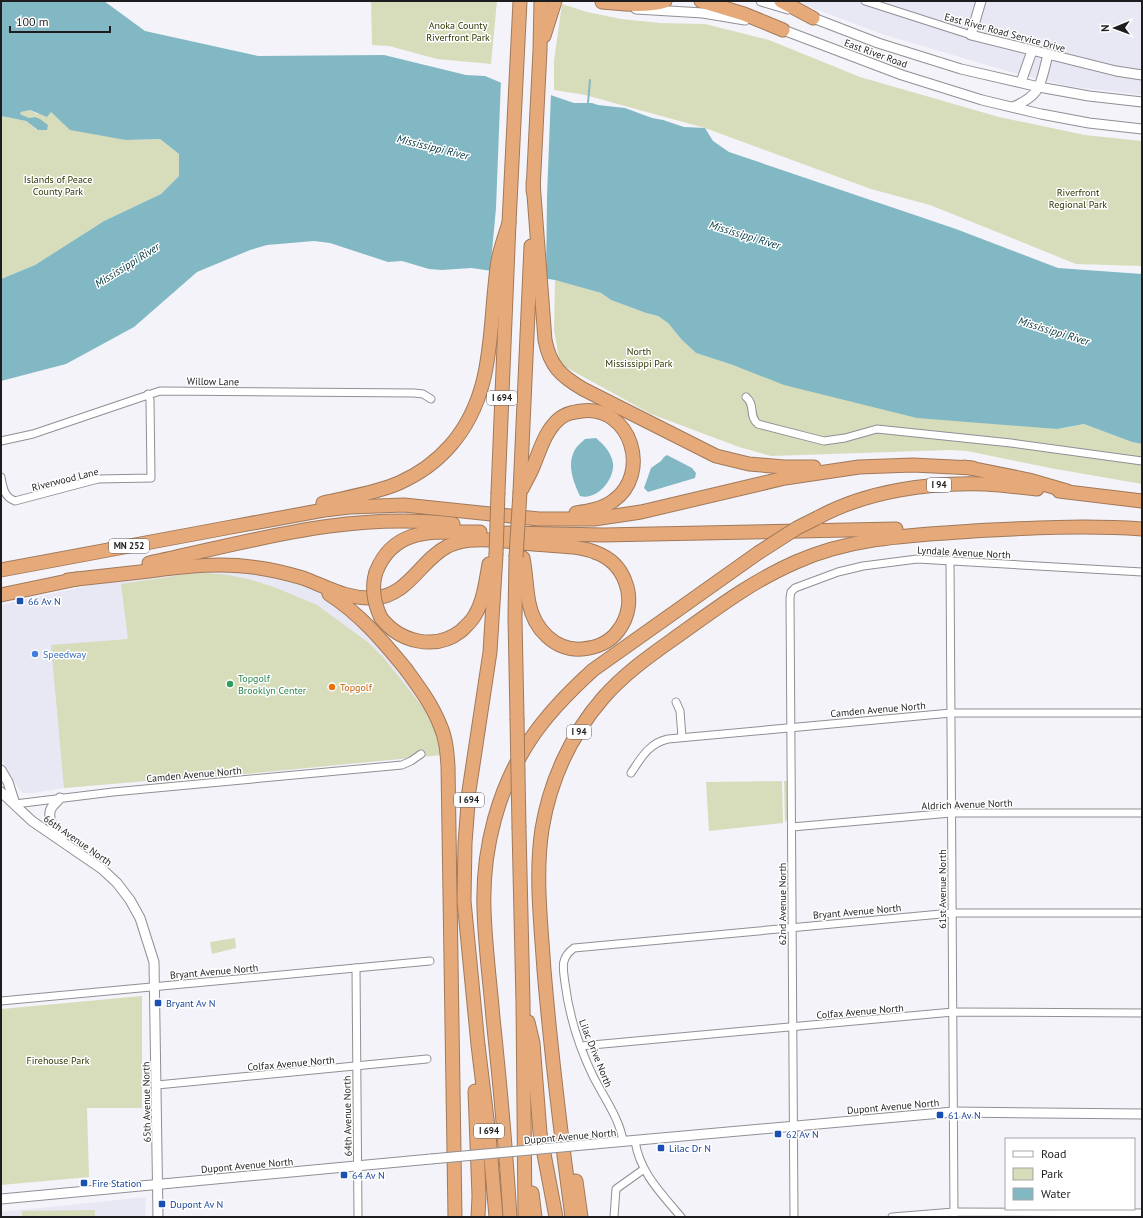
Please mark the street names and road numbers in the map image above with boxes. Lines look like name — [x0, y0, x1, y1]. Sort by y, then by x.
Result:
street label: East River Road Service Drive — [943, 10, 1067, 55]
street label: East River Road — [842, 36, 909, 71]
street label: Willow Lane — [187, 375, 239, 388]
road number: I 694 — [487, 391, 517, 405]
street label: Riverwood Lane — [30, 465, 100, 494]
road number: I 94 — [927, 478, 951, 492]
road number: MN 252 — [109, 539, 149, 553]
street label: Lyndale Avenue North — [917, 544, 1011, 561]
street label: Camden Avenue North — [830, 699, 926, 720]
road number: I 94 — [567, 725, 591, 739]
street label: Camden Avenue North — [146, 764, 242, 785]
road number: I 694 — [454, 793, 484, 807]
street label: Aldrich Avenue North — [921, 796, 1013, 813]
street label: 66th Avenue North — [41, 812, 114, 869]
street label: 61st Avenue North — [936, 849, 949, 929]
street label: 62nd Avenue North — [776, 863, 789, 945]
street label: Bryant Avenue North — [812, 901, 902, 922]
street label: Bryant Avenue North — [169, 961, 259, 982]
street label: Colfax Avenue North — [816, 1001, 904, 1022]
street label: Lilac Drive North — [576, 1017, 615, 1089]
street label: Colfax Avenue North — [247, 1053, 335, 1074]
street label: 65th Avenue North — [139, 1062, 154, 1142]
street label: 64th Avenue North — [340, 1076, 355, 1156]
street label: Dupont Avenue North — [846, 1096, 940, 1117]
road number: I 694 — [474, 1124, 504, 1138]
street label: Dupont Avenue North — [523, 1126, 617, 1147]
street label: Dupont Avenue North — [200, 1155, 294, 1176]

